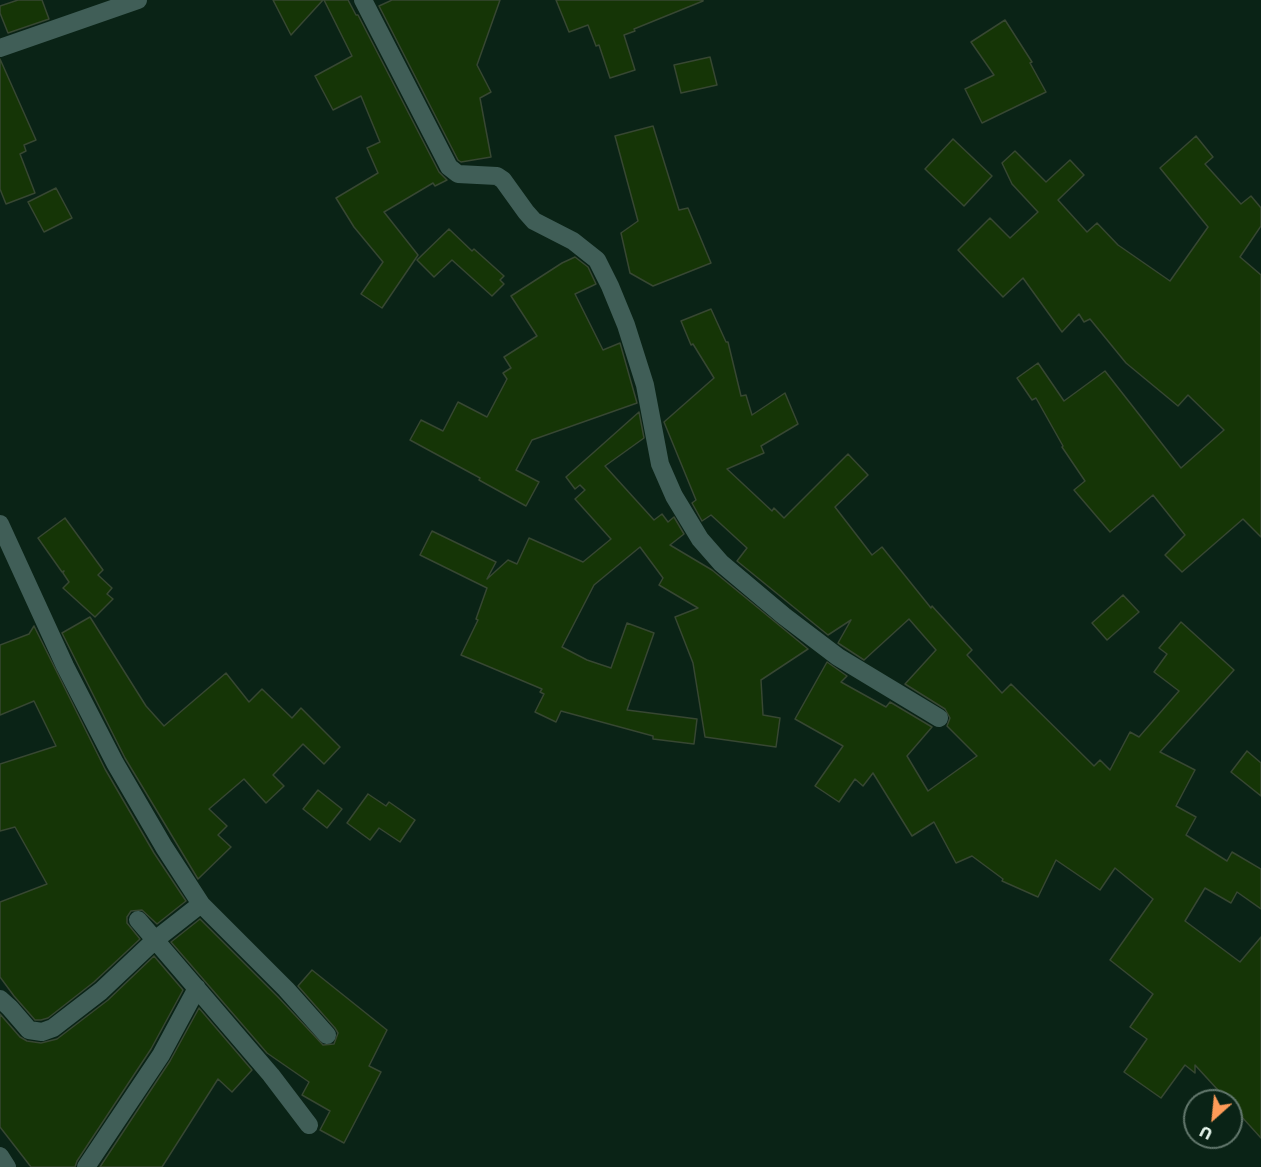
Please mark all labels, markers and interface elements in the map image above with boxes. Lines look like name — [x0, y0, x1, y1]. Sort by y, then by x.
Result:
north arrow — [1183, 1089, 1243, 1149]
text: U — [1196, 1123, 1215, 1145]

